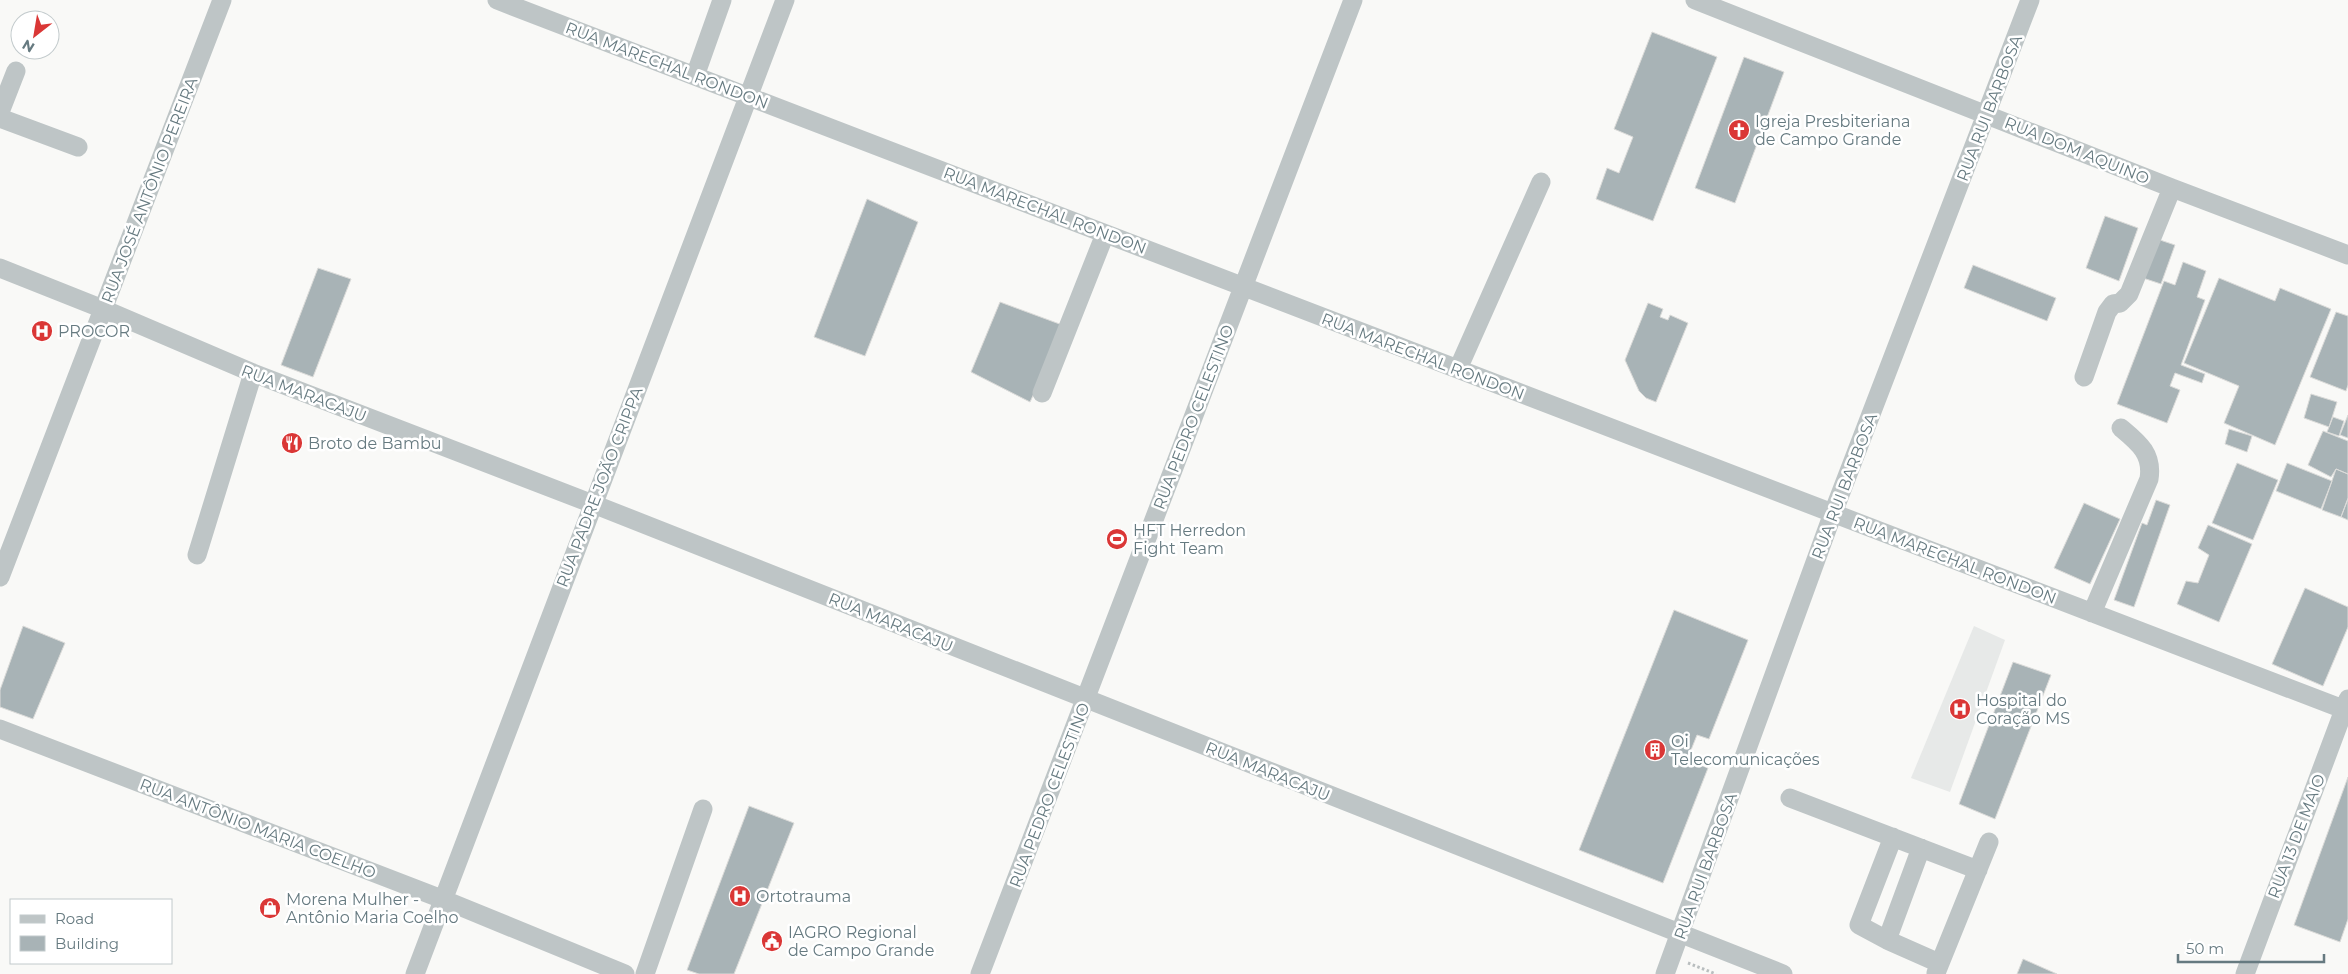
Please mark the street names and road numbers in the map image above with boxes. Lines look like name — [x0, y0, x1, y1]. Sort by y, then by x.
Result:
street label: RUA MARECHAL RONDON — [563, 18, 771, 113]
street label: RUA RUI BARBOSA — [1953, 32, 2026, 184]
street label: RUA JOSÉ ANTÔNIO PEREIRA — [98, 74, 202, 306]
street label: RUA DOM AQUINO — [2002, 113, 2152, 188]
street label: RUA MARECHAL RONDON — [941, 163, 1149, 258]
street label: RUA MARECHAL RONDON — [1319, 309, 1527, 404]
street label: RUA PEDRO CELESTINO — [1149, 322, 1238, 512]
street label: RUA MARACAJU — [238, 361, 369, 426]
street label: RUA PADRE JOÃO CRIPPA — [552, 384, 647, 590]
street label: RUA RUI BARBOSA — [1808, 410, 1881, 562]
street label: RUA MARECHAL RONDON — [1851, 513, 2059, 608]
street label: RUA MARACAJU — [826, 589, 956, 656]
street label: RUA PEDRO CELESTINO — [1005, 700, 1094, 890]
street label: RUA MARACAJU — [1203, 738, 1333, 805]
street label: RUA 13 DE MAIO — [2264, 771, 2329, 901]
street label: RUA ANTÔNIO MARIA COELHO — [137, 775, 379, 882]
street label: RUA RUI BARBOSA — [1670, 790, 1741, 942]

